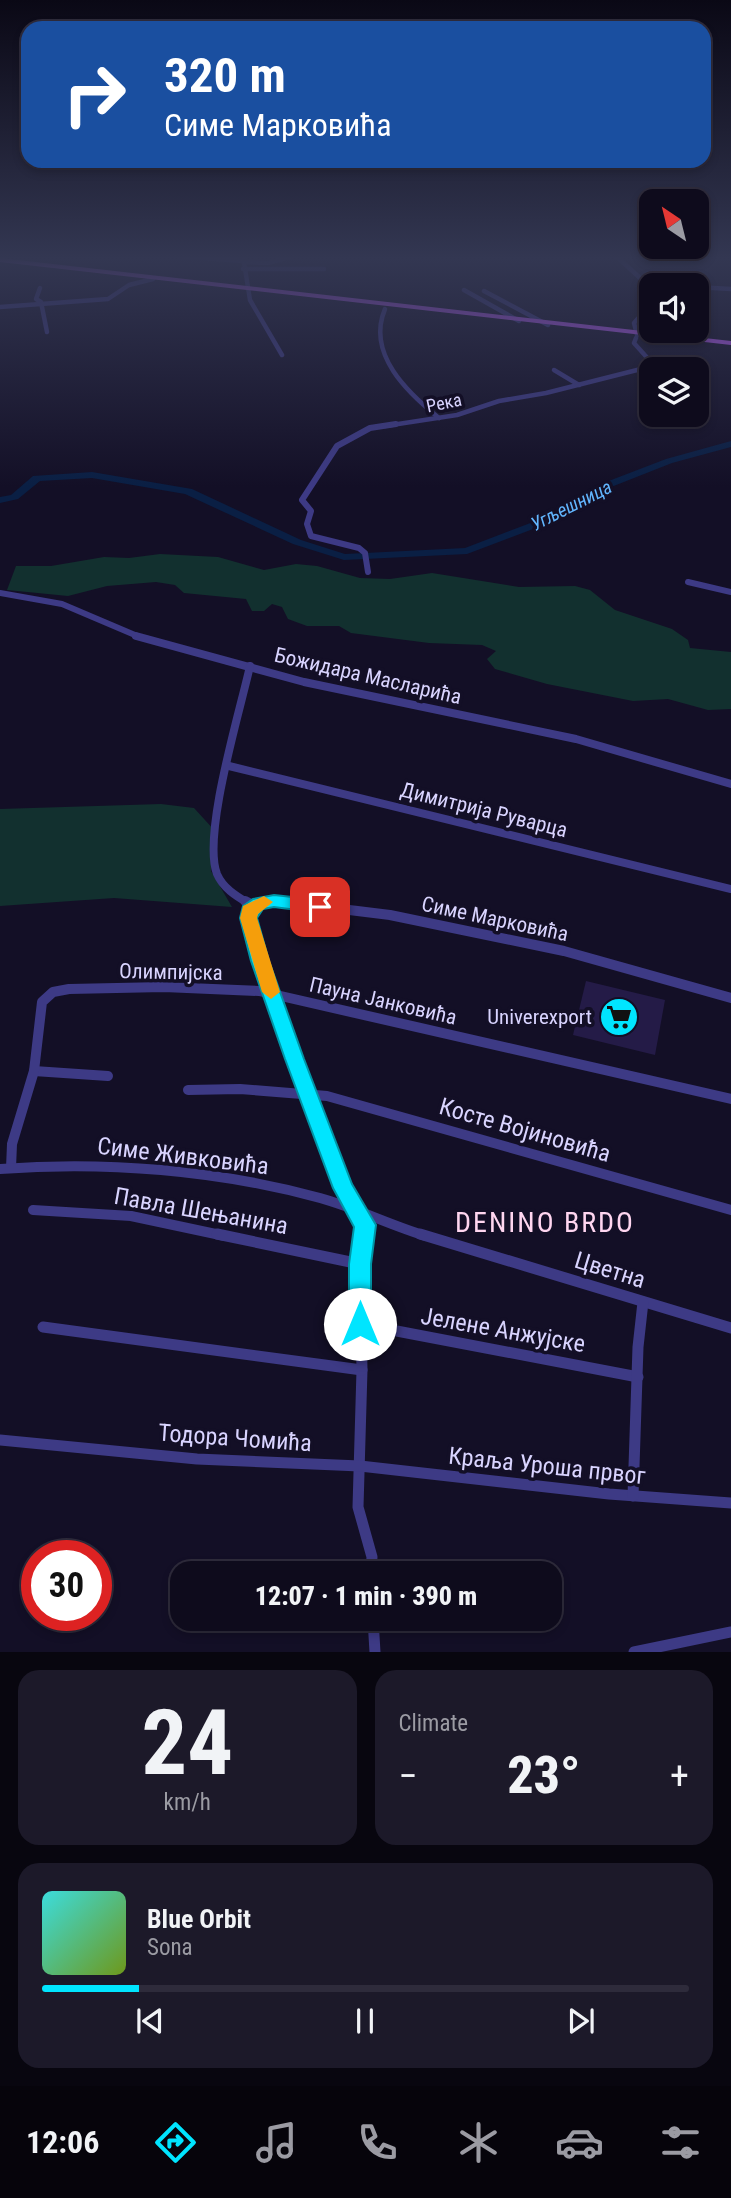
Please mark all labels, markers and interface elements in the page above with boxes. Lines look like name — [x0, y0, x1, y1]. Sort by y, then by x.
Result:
text: 320 m — [164, 47, 286, 104]
icon: right — [49, 49, 140, 140]
text: Симе Марковића — [164, 106, 392, 144]
north arrow — [639, 189, 709, 259]
map controls — [639, 189, 709, 427]
button: sound — [639, 273, 709, 343]
button: layers — [639, 357, 709, 427]
street label: Река — [424, 389, 463, 416]
water label: Угљешница — [527, 475, 616, 536]
street label: Божидара Масларића — [272, 643, 464, 709]
street label: Димитрија Руварца — [398, 778, 570, 842]
pin — [290, 877, 350, 937]
icon: arrive — [301, 888, 339, 926]
street label: Симе Марковића — [419, 892, 571, 946]
street label: Олимпијска — [119, 959, 223, 985]
street label: Пауна Јанковића — [307, 972, 459, 1030]
supermarket icon: Univerexport — [598, 996, 640, 1038]
place label: Univerexport — [487, 1005, 592, 1029]
street label: Косте Војиновића — [436, 1092, 614, 1168]
street label: Симе Живковића — [96, 1132, 270, 1180]
street label: Павла Шењанина — [112, 1182, 290, 1240]
district label: DENINO BRDO — [455, 1206, 635, 1239]
street label: Цветна — [571, 1246, 649, 1294]
position arrow — [323, 1287, 397, 1361]
street label: Јелене Анжујске — [419, 1302, 587, 1358]
street label: Тодора Чомића — [157, 1419, 313, 1457]
street label: Краља Уроша првог — [447, 1442, 647, 1490]
speed limit sign: 30 — [21, 1540, 112, 1631]
text: 12:07 · 1 min · 390 m — [255, 1581, 477, 1611]
text: 24 — [141, 1690, 233, 1796]
text: Climate — [399, 1710, 468, 1737]
text: 23° — [507, 1745, 580, 1806]
text: − — [399, 1754, 418, 1798]
text: + — [670, 1754, 689, 1798]
text: km/h — [164, 1789, 211, 1816]
text: Blue Orbit — [147, 1904, 251, 1934]
text: Sona — [147, 1934, 193, 1961]
icon: previous — [131, 2002, 169, 2040]
icon: pause — [346, 2002, 384, 2040]
icon: next — [562, 2002, 600, 2040]
icon: directions — [151, 2118, 200, 2167]
icon: music — [252, 2118, 301, 2167]
icon: phone — [353, 2118, 402, 2167]
icon: climate — [454, 2118, 503, 2167]
icon: car — [555, 2118, 604, 2167]
icon: filters — [656, 2118, 705, 2167]
text: 12:06 — [26, 2123, 99, 2161]

